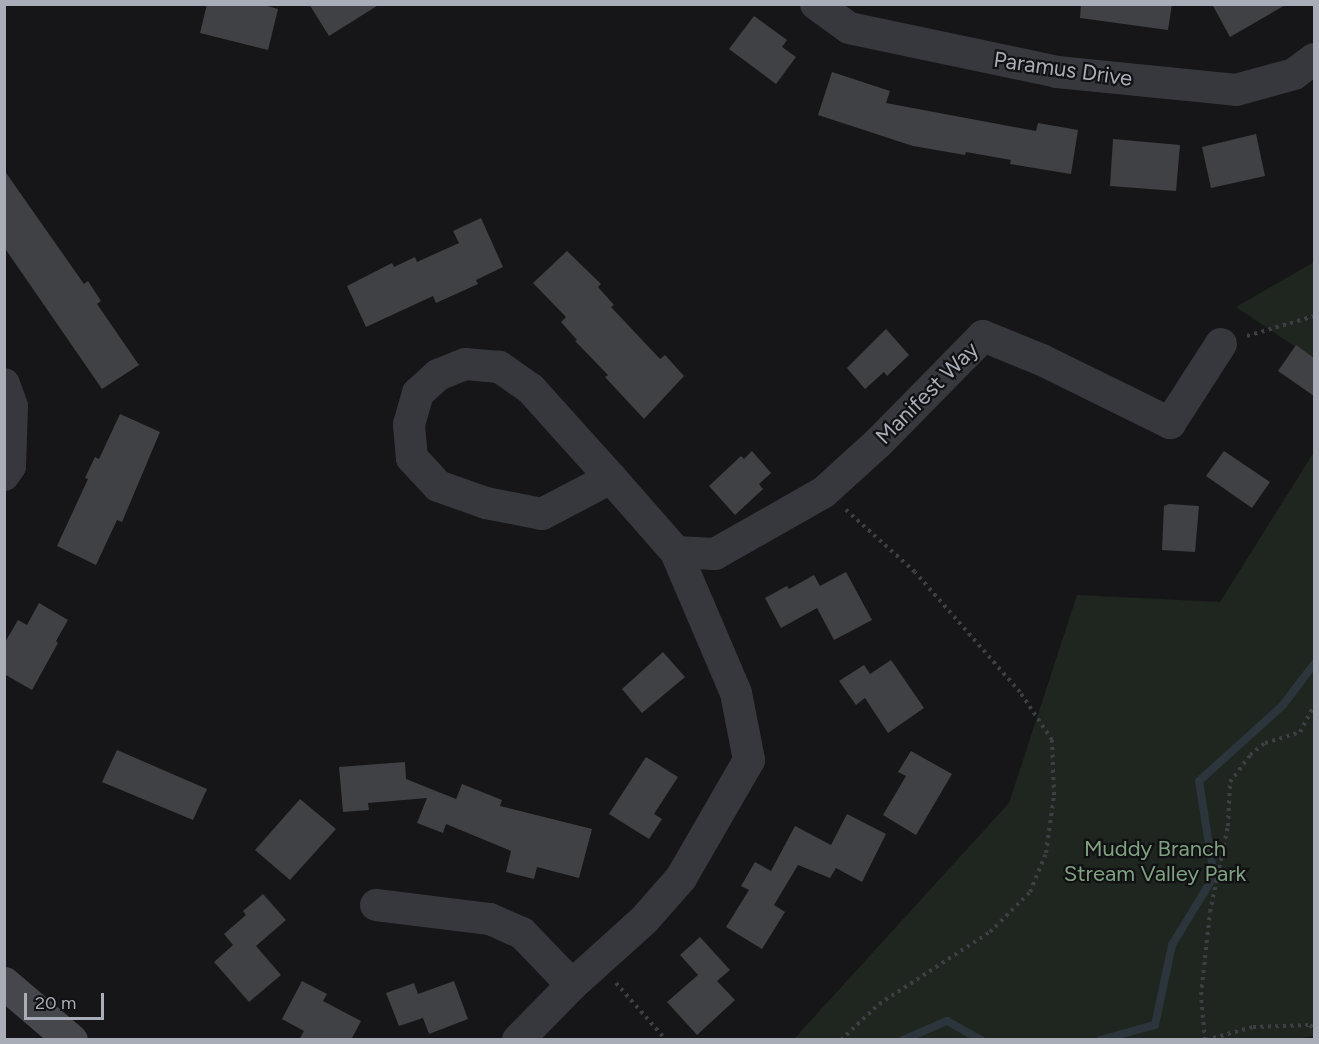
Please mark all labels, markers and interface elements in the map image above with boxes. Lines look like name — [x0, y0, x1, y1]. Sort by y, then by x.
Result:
street label: Paramus Drive — [992, 46, 1134, 92]
street label: Manifest Way — [870, 336, 984, 450]
park label: Muddy Branch Stream Valley Park — [1064, 835, 1246, 886]
scale bar — [27, 981, 106, 1019]
text: 20 m — [35, 992, 76, 1014]

